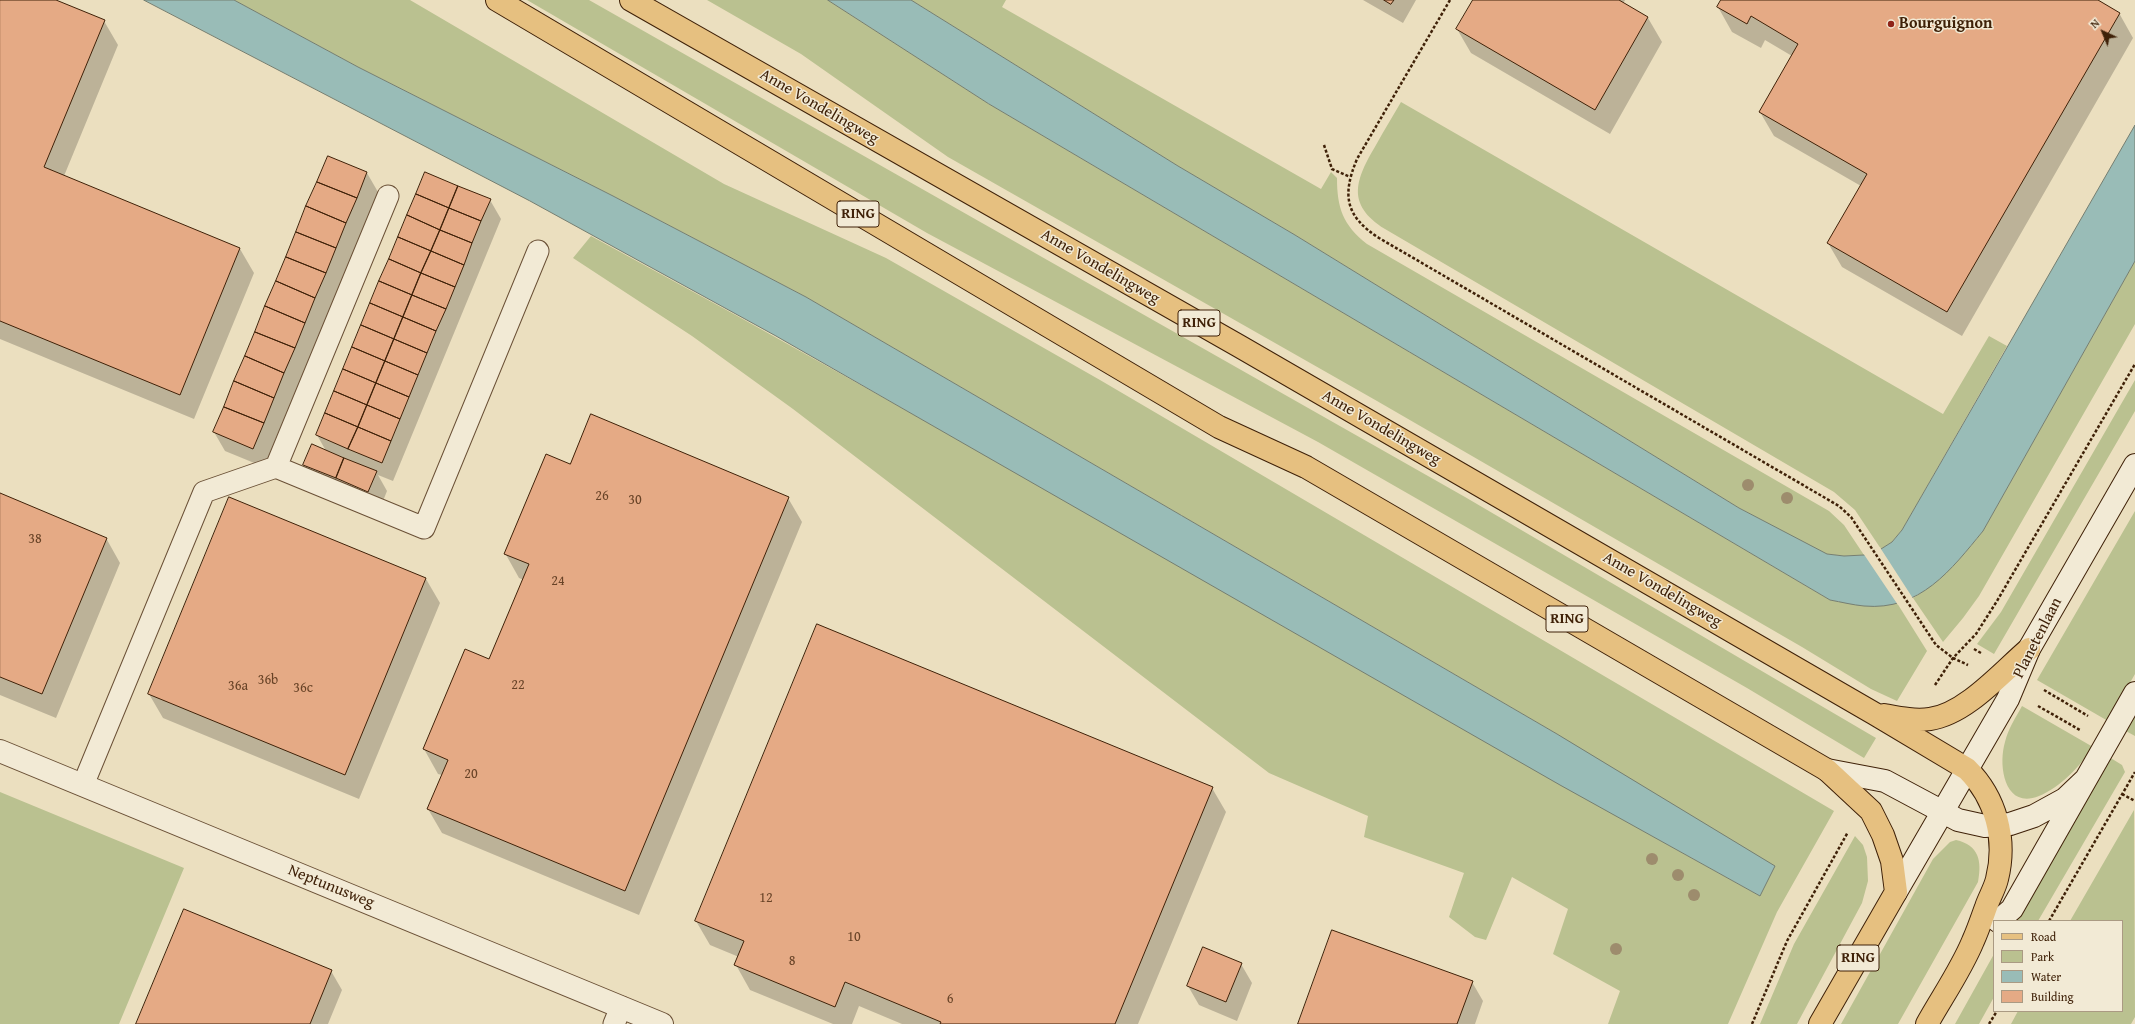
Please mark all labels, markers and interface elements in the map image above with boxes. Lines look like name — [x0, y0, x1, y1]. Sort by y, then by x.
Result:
north arrow — [2083, 12, 2123, 52]
place label: Bourguignon — [1899, 14, 1992, 34]
text: N — [2086, 15, 2103, 32]
marker: Bourguignon — [1886, 19, 1896, 29]
street label: Anne Vondelingweg — [756, 65, 882, 149]
road number: RING — [837, 201, 879, 227]
street label: Anne Vondelingweg — [1037, 225, 1163, 309]
road number: RING — [1178, 310, 1220, 336]
street label: Anne Vondelingweg — [1318, 386, 1444, 470]
house number: 26 — [595, 488, 609, 504]
house number: 30 — [628, 492, 642, 508]
house number: 38 — [28, 531, 42, 547]
street label: Anne Vondelingweg — [1599, 548, 1725, 632]
house number: 24 — [551, 573, 565, 589]
street label: Planetenlaan — [2009, 594, 2067, 682]
road number: RING — [1546, 606, 1588, 632]
house number: 36b — [258, 672, 278, 688]
house number: 22 — [511, 677, 525, 693]
house number: 36a — [228, 678, 248, 694]
house number: 36c — [293, 680, 313, 696]
house number: 20 — [464, 766, 478, 782]
street label: Neptunusweg — [285, 861, 377, 913]
house number: 12 — [759, 890, 773, 906]
legend — [1993, 920, 2123, 1012]
text: Road — [2031, 928, 2056, 945]
house number: 10 — [847, 929, 861, 945]
road number: RING — [1837, 945, 1879, 971]
text: Park — [2031, 948, 2054, 965]
house number: 8 — [789, 953, 795, 969]
text: Water — [2031, 968, 2061, 985]
text: Building — [2031, 988, 2074, 1005]
house number: 6 — [947, 991, 953, 1007]

